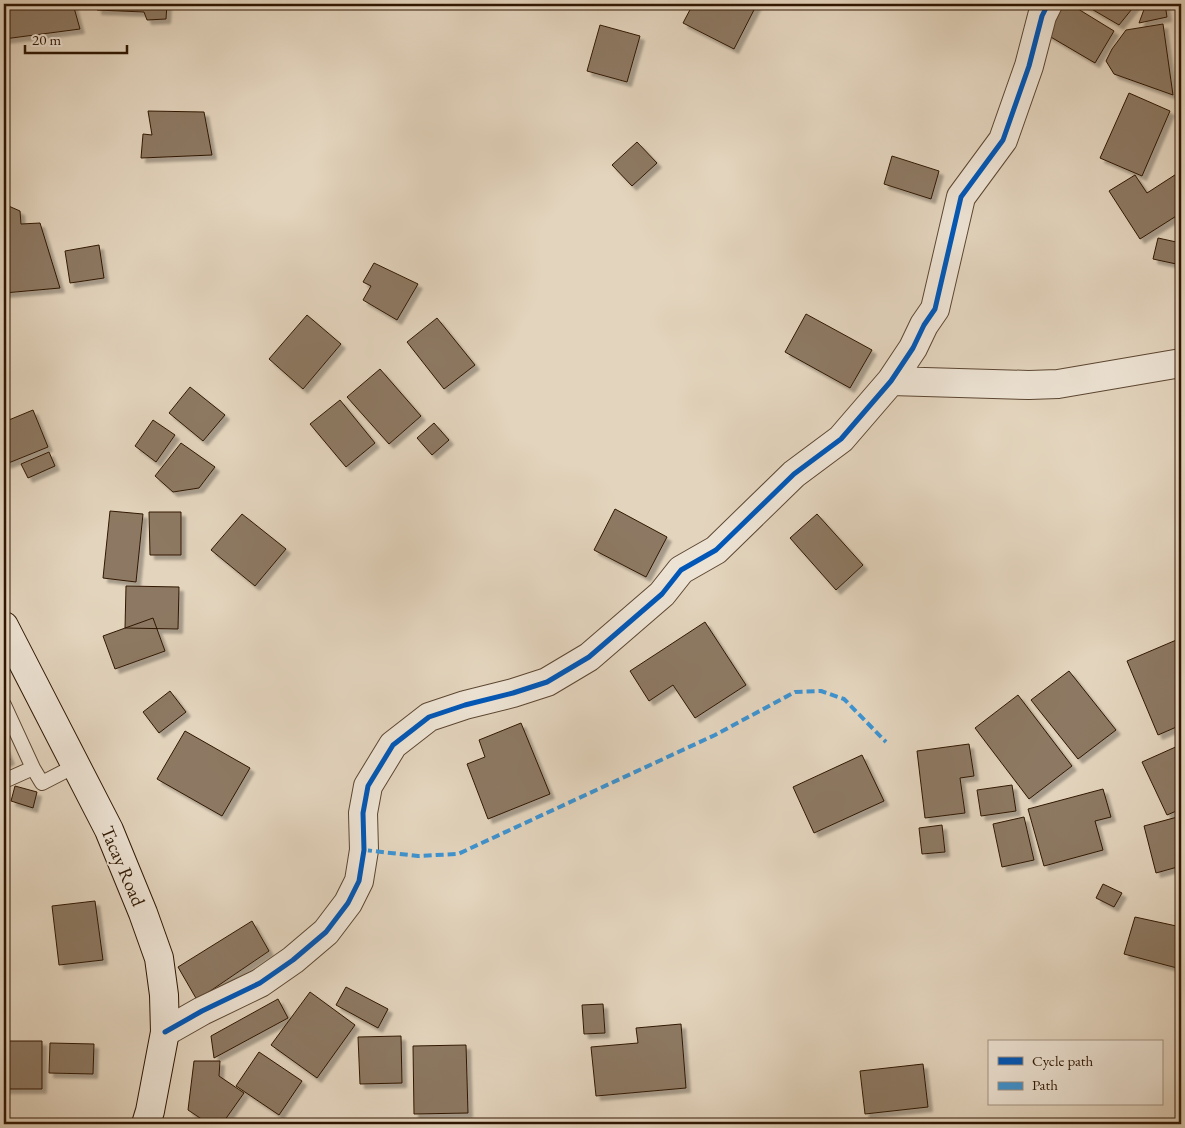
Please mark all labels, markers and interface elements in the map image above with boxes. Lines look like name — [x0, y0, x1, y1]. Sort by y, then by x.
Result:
scale bar — [25, 22, 128, 54]
text: 20 m — [32, 30, 61, 49]
street label: Tacay Road — [95, 822, 151, 910]
legend — [988, 1040, 1162, 1106]
text: Cycle path — [1032, 1051, 1094, 1070]
text: Path — [1032, 1075, 1058, 1094]

